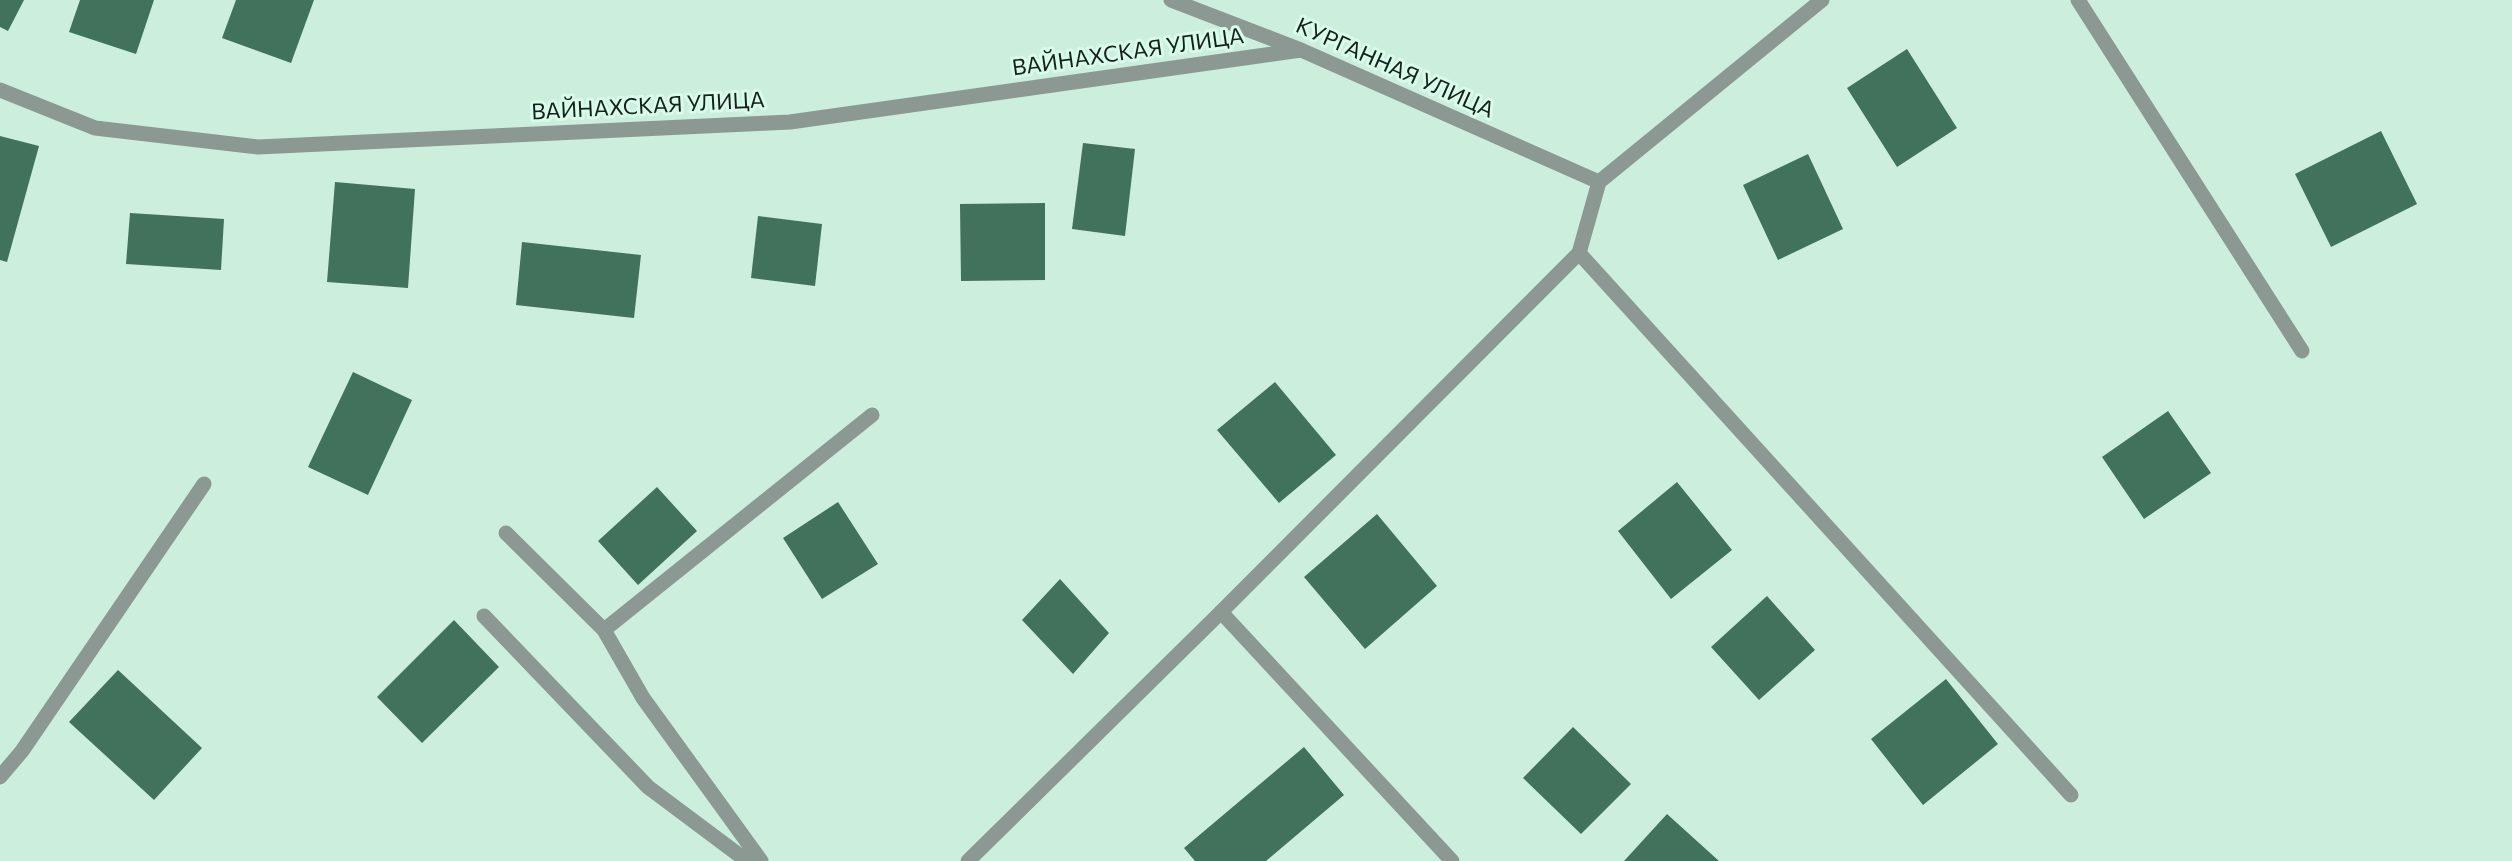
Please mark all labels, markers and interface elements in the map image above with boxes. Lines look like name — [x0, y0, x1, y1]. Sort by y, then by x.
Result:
street label: КУРГАННАЯ УЛИЦА — [1292, 12, 1498, 124]
street label: ВАЙНАХСКАЯ УЛИЦА — [1010, 23, 1246, 81]
street label: ВАЙНАХСКАЯ УЛИЦА — [531, 87, 765, 125]

